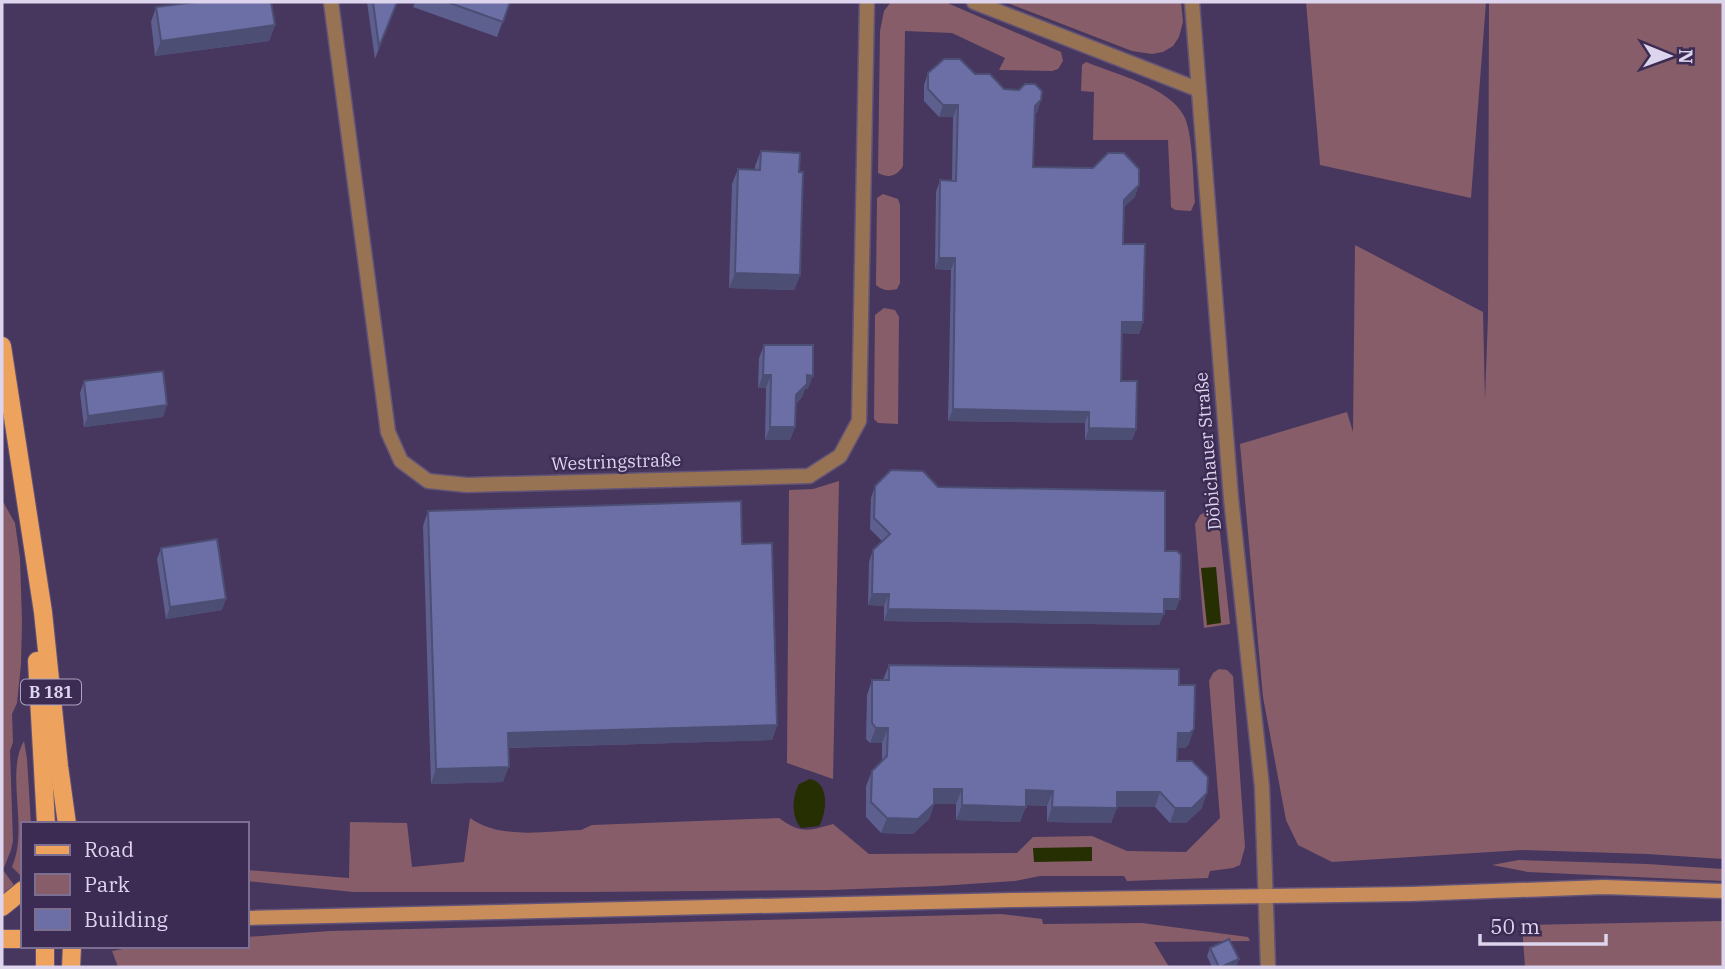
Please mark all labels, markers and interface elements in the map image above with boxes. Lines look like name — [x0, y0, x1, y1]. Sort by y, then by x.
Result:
north arrow — [1634, 21, 1704, 91]
text: N — [1674, 49, 1698, 64]
street label: Döbichauer Straße — [1189, 371, 1226, 531]
street label: Westringstraße — [551, 448, 681, 475]
road number: B 181 — [21, 680, 81, 705]
legend — [21, 822, 248, 948]
text: Road — [84, 835, 134, 863]
text: Park — [84, 870, 131, 898]
scale bar — [1480, 902, 1606, 946]
text: Building — [84, 905, 169, 933]
text: 50 m — [1490, 912, 1540, 940]

